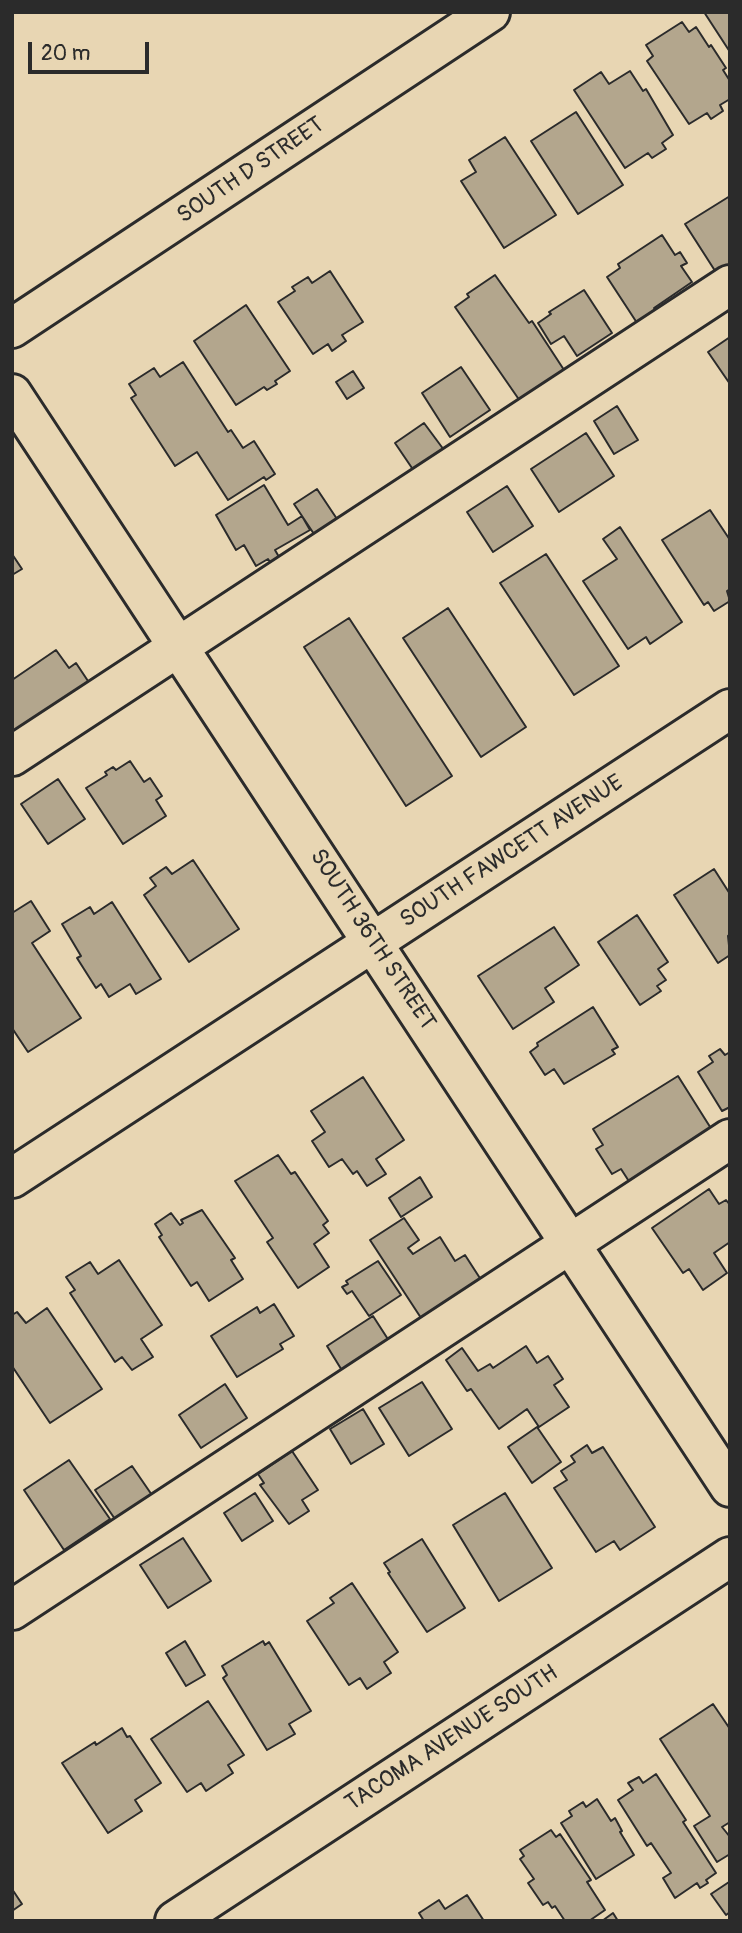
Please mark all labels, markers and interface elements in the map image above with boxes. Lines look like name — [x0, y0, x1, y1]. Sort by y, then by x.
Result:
scale bar — [32, 28, 152, 72]
text: 20 m — [41, 40, 90, 67]
street label: SOUTH D STREET — [172, 112, 330, 230]
street label: SOUTH FAWCETT AVENUE — [395, 770, 629, 934]
street label: SOUTH 36TH STREET — [303, 844, 441, 1036]
street label: TACOMA AVENUE SOUTH — [341, 1660, 563, 1818]

